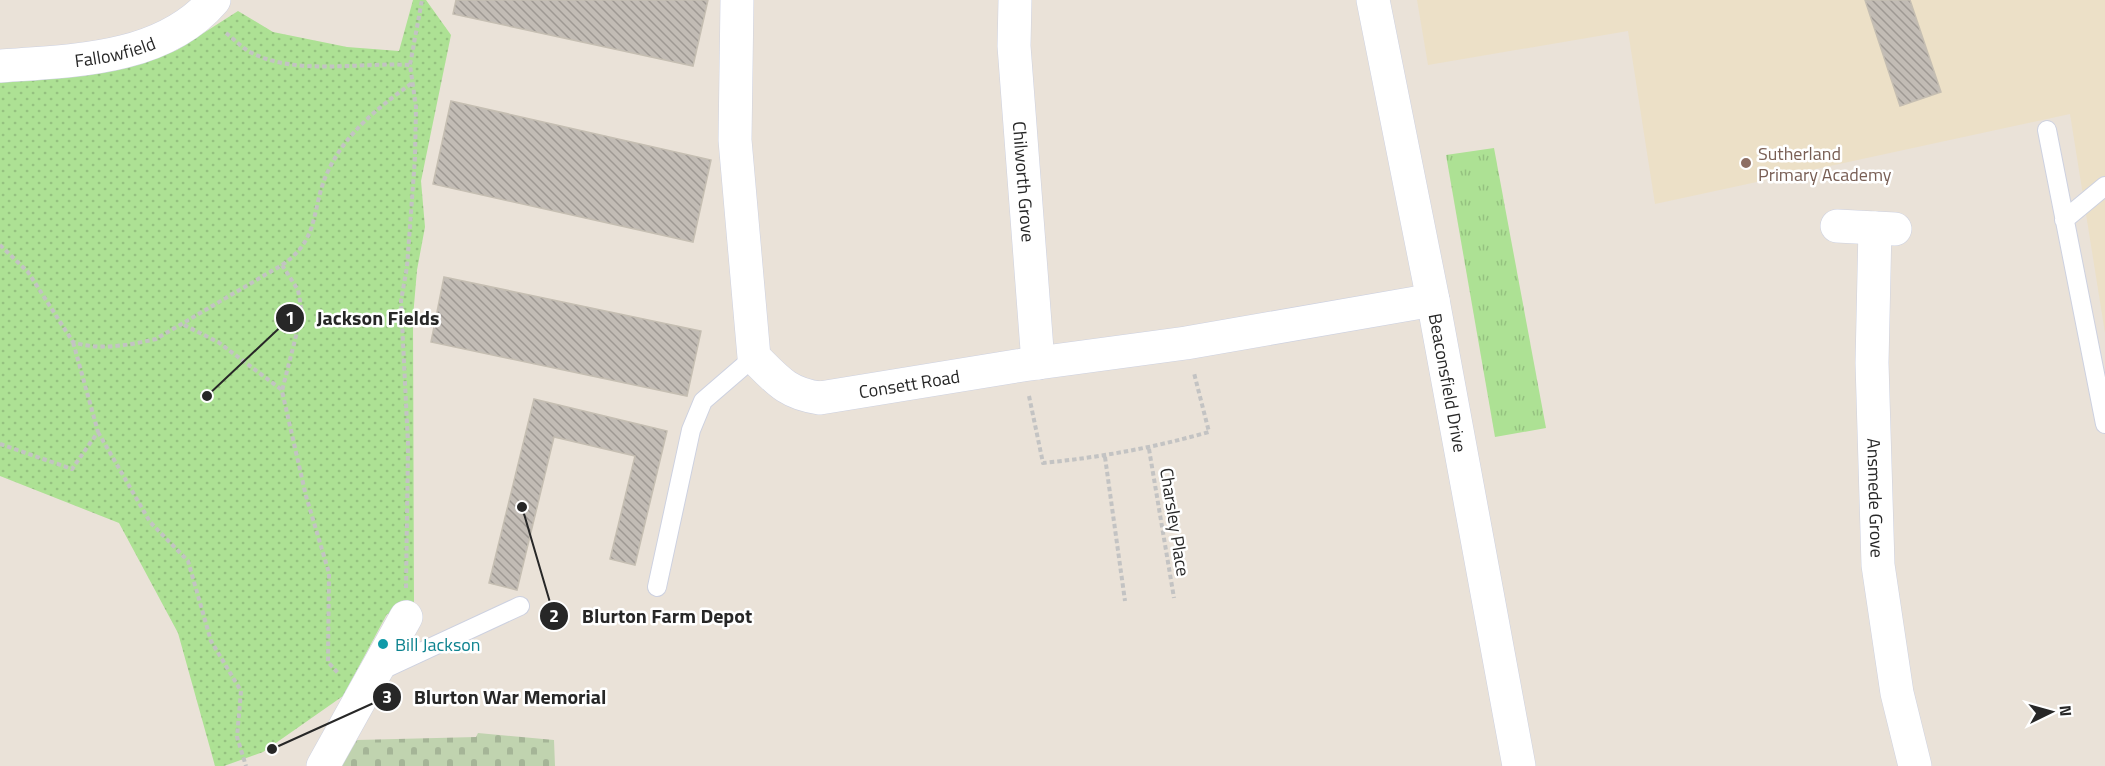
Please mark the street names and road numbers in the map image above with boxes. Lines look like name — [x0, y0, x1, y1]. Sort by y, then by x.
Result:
street label: Fallowfield — [73, 29, 159, 74]
street label: Chilworth Grove — [1006, 120, 1042, 243]
street label: Beaconsfield Drive — [1422, 311, 1474, 454]
street label: Consett Road — [857, 362, 962, 405]
street label: Ansmede Grove — [1861, 438, 1891, 558]
street label: Charsley Place — [1153, 466, 1197, 578]

